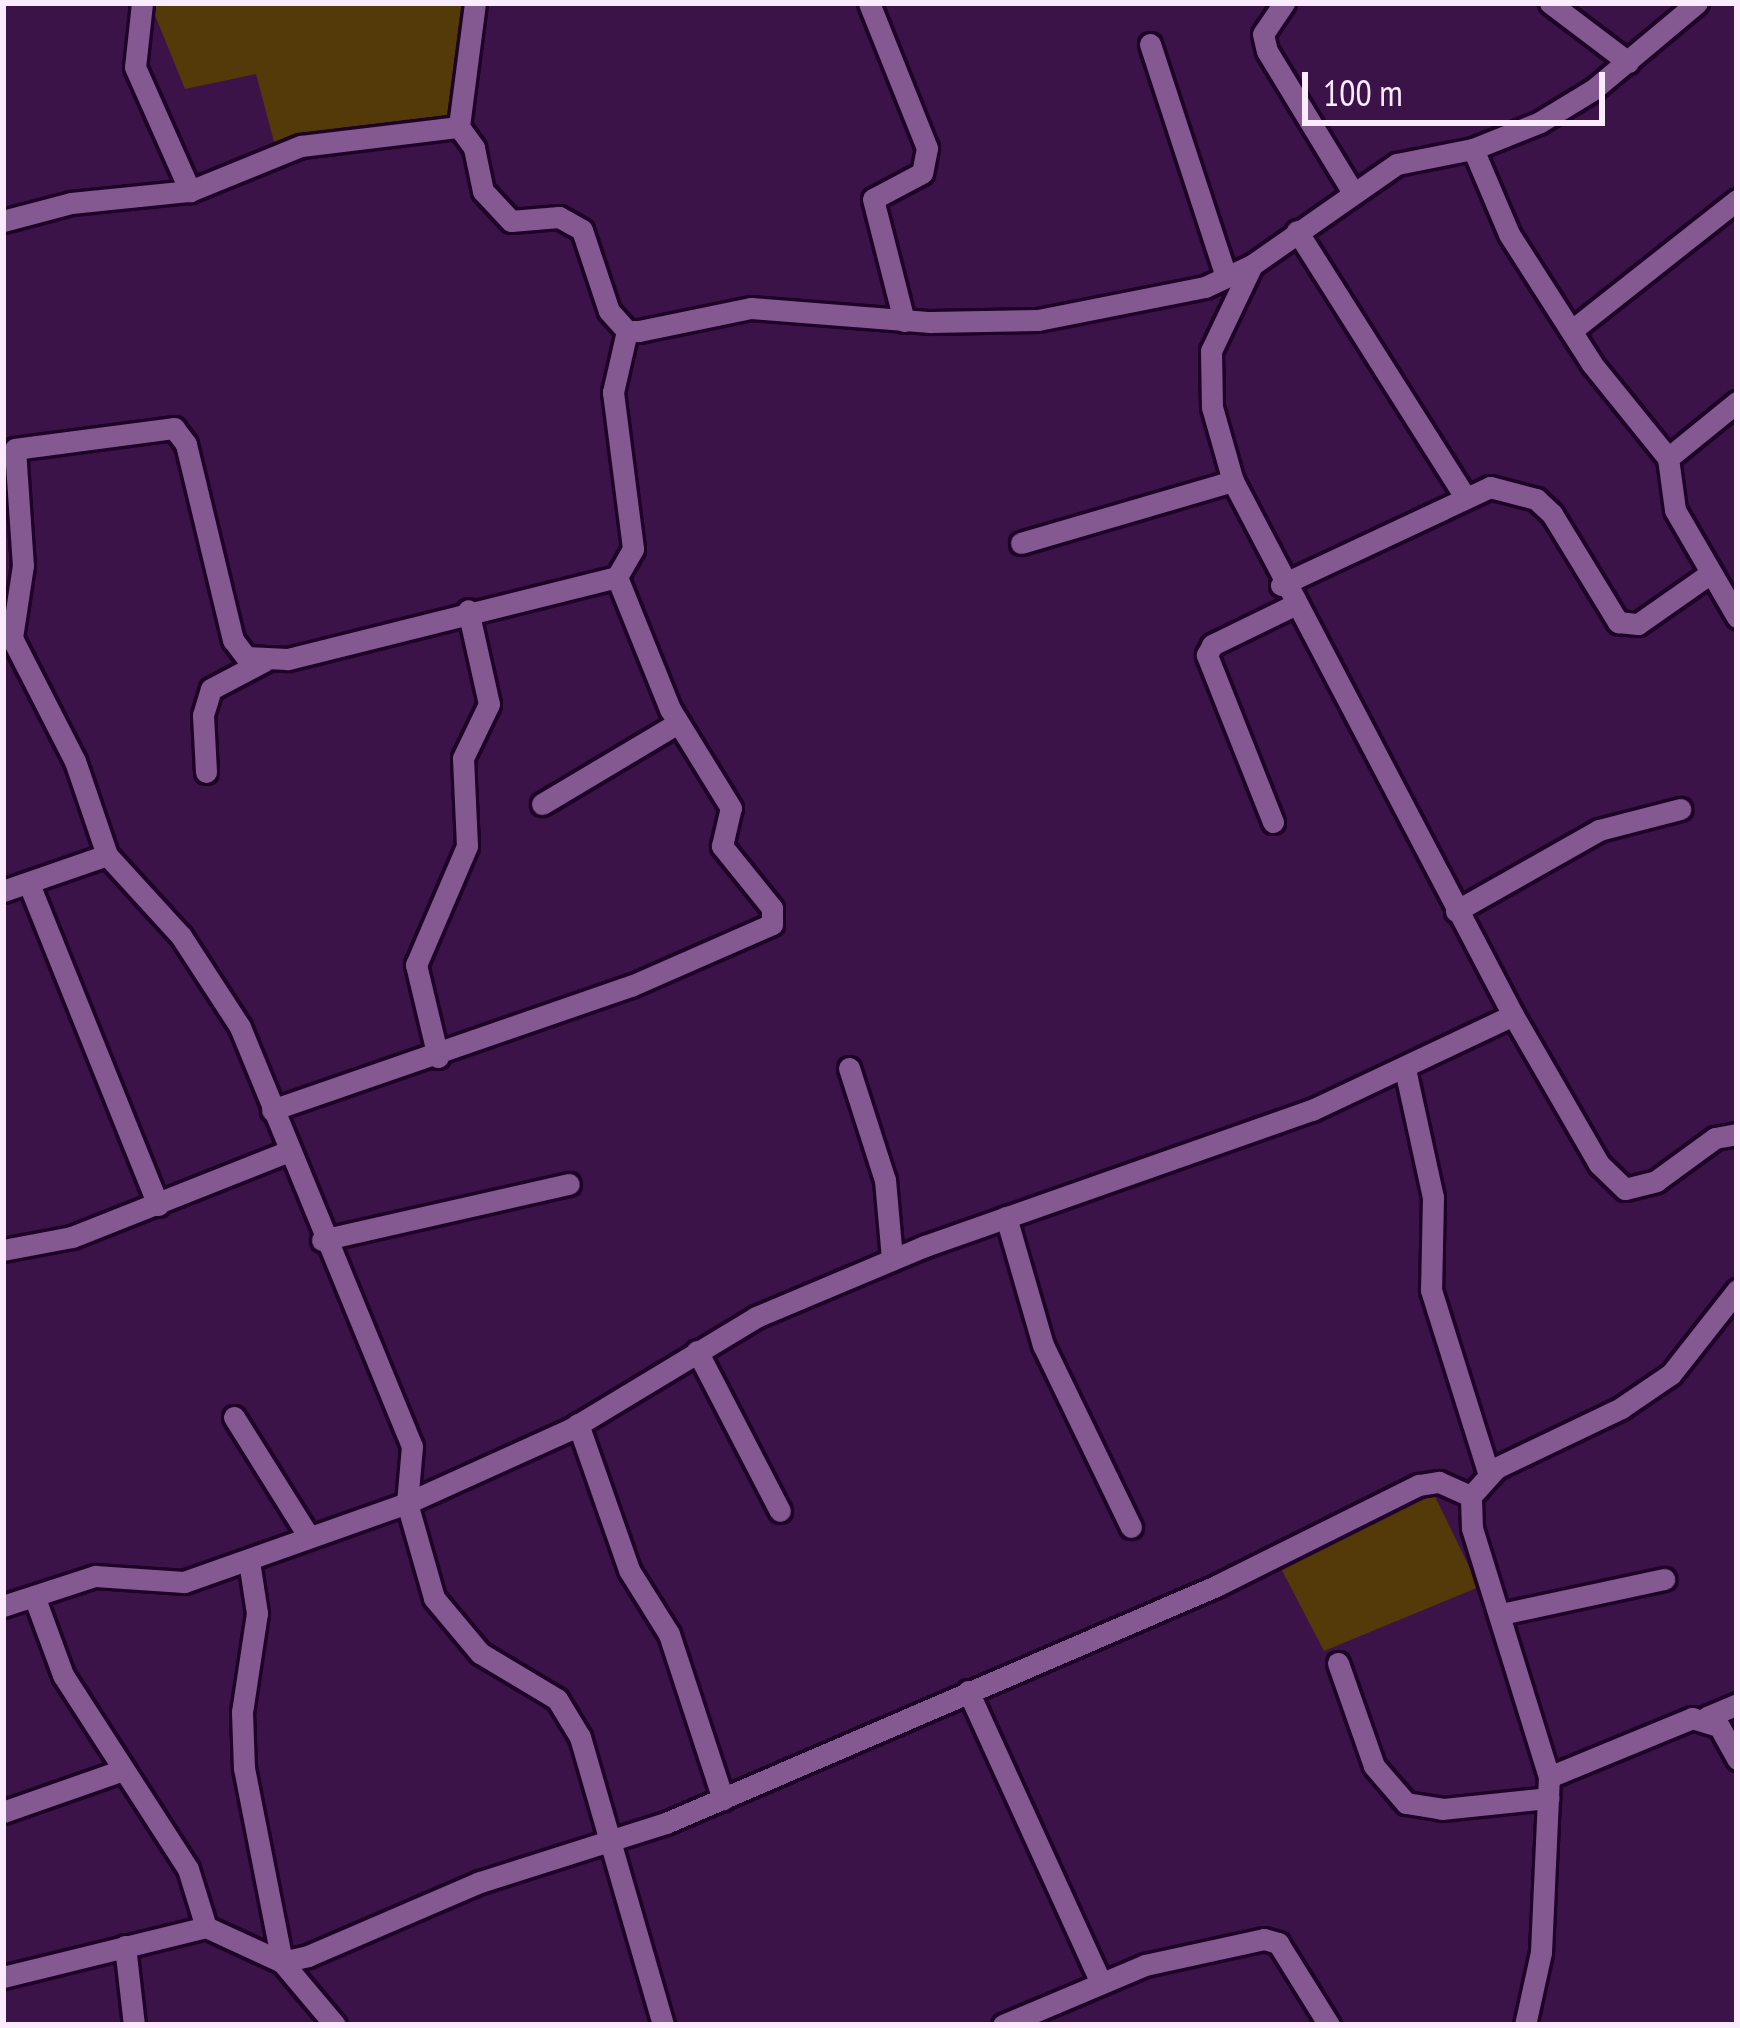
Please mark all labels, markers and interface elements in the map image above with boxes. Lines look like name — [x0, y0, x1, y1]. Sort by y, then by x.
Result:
scale bar — [1308, 48, 1611, 122]
text: 100 m — [1323, 69, 1403, 116]

